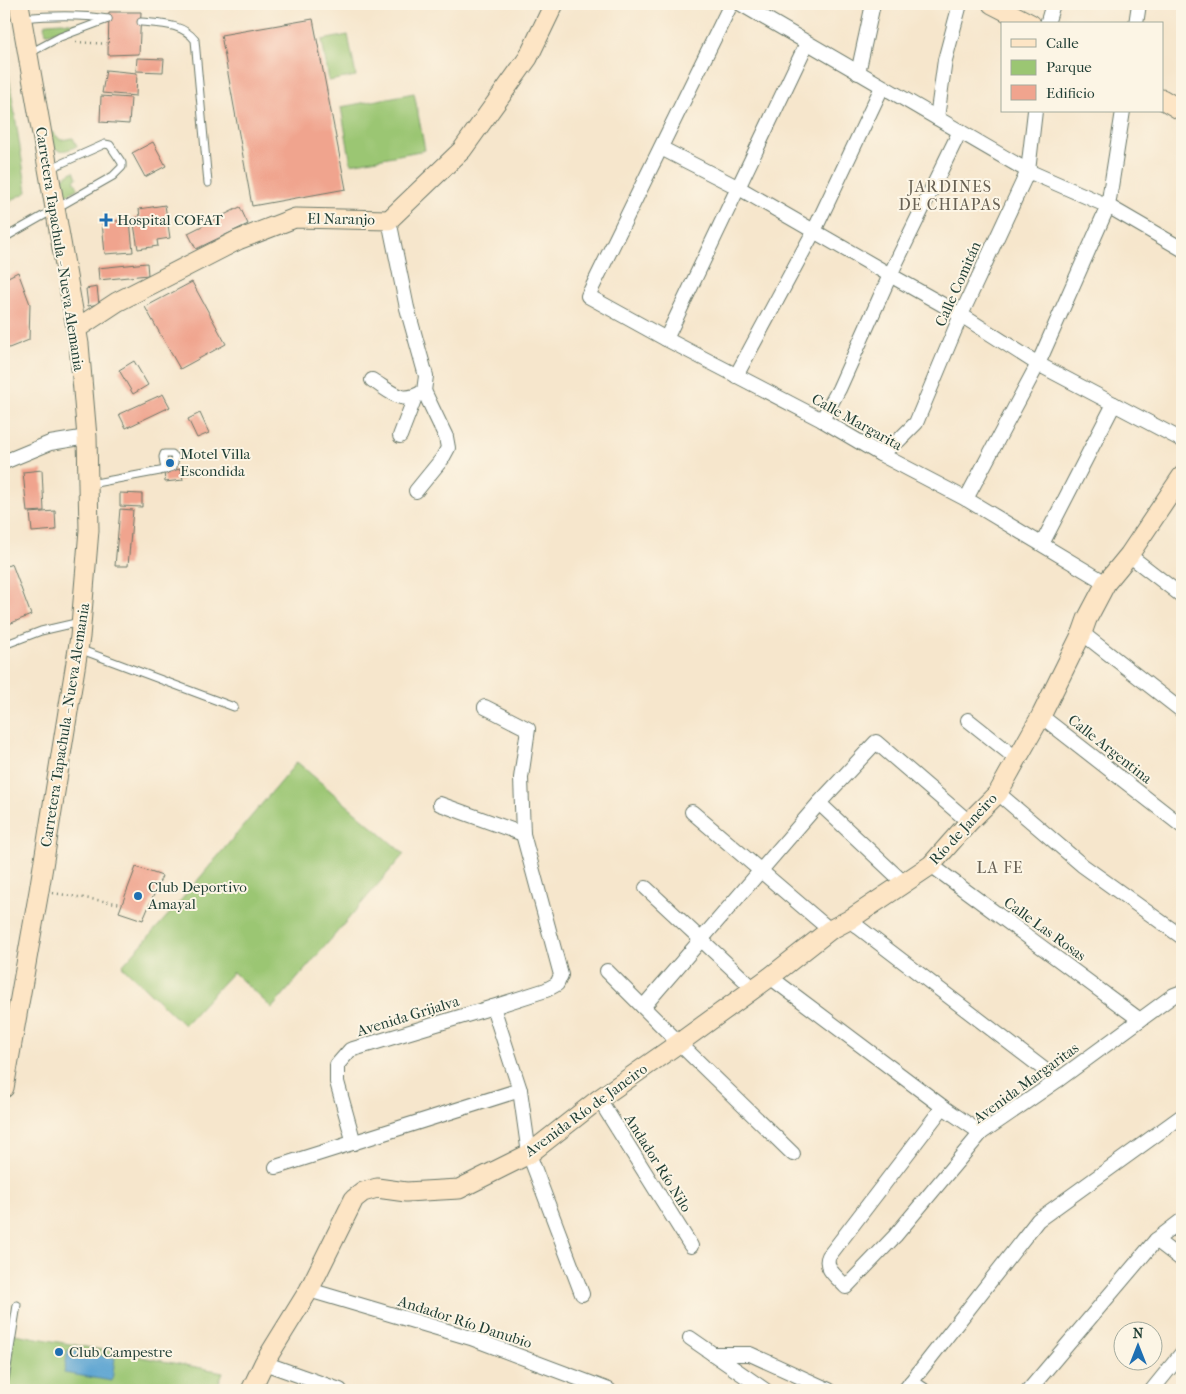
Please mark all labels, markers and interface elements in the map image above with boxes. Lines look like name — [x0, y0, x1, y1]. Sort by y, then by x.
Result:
legend — [1001, 22, 1164, 112]
text: Calle — [1046, 34, 1079, 52]
text: Parque — [1046, 58, 1092, 76]
text: Edificio — [1046, 84, 1095, 102]
street label: Carretera Tapachula - Nueva Alemania — [32, 126, 88, 373]
district label: JARDINES DE CHIAPAS — [899, 177, 1001, 214]
street label: El Naranjo — [307, 209, 375, 229]
place label: Hospital COFAT — [117, 211, 224, 229]
marker: Hospital COFAT — [99, 213, 113, 227]
street label: Calle Comitán — [931, 238, 985, 329]
street label: Calle Margarita — [809, 390, 906, 455]
place label: Motel Villa Escondida — [180, 445, 252, 480]
marker: Motel Villa Escondida — [164, 457, 176, 469]
street label: Carretera Tapachula - Nueva Alemania — [37, 601, 93, 848]
street label: Calle Argentina — [1065, 711, 1156, 788]
street label: Río de Janeiro — [925, 789, 1001, 869]
district label: LA FE — [976, 858, 1024, 877]
place label: Club Deportivo Amayal — [147, 878, 247, 913]
marker: Club Deportivo Amayal — [132, 890, 144, 902]
street label: Calle Las Rosas — [1000, 893, 1090, 965]
street label: Avenida Grijalva — [354, 992, 462, 1040]
street label: Avenida Margaritas — [969, 1038, 1083, 1128]
street label: Avenida Río de Janeiro — [521, 1059, 651, 1161]
street label: Andador Río Nilo — [620, 1110, 696, 1216]
street label: Andador Río Danubio — [395, 1292, 535, 1352]
north arrow — [1114, 1322, 1164, 1372]
text: N — [1133, 1325, 1144, 1342]
place label: Club Campestre — [69, 1343, 173, 1361]
marker: Club Campestre — [53, 1346, 65, 1358]

